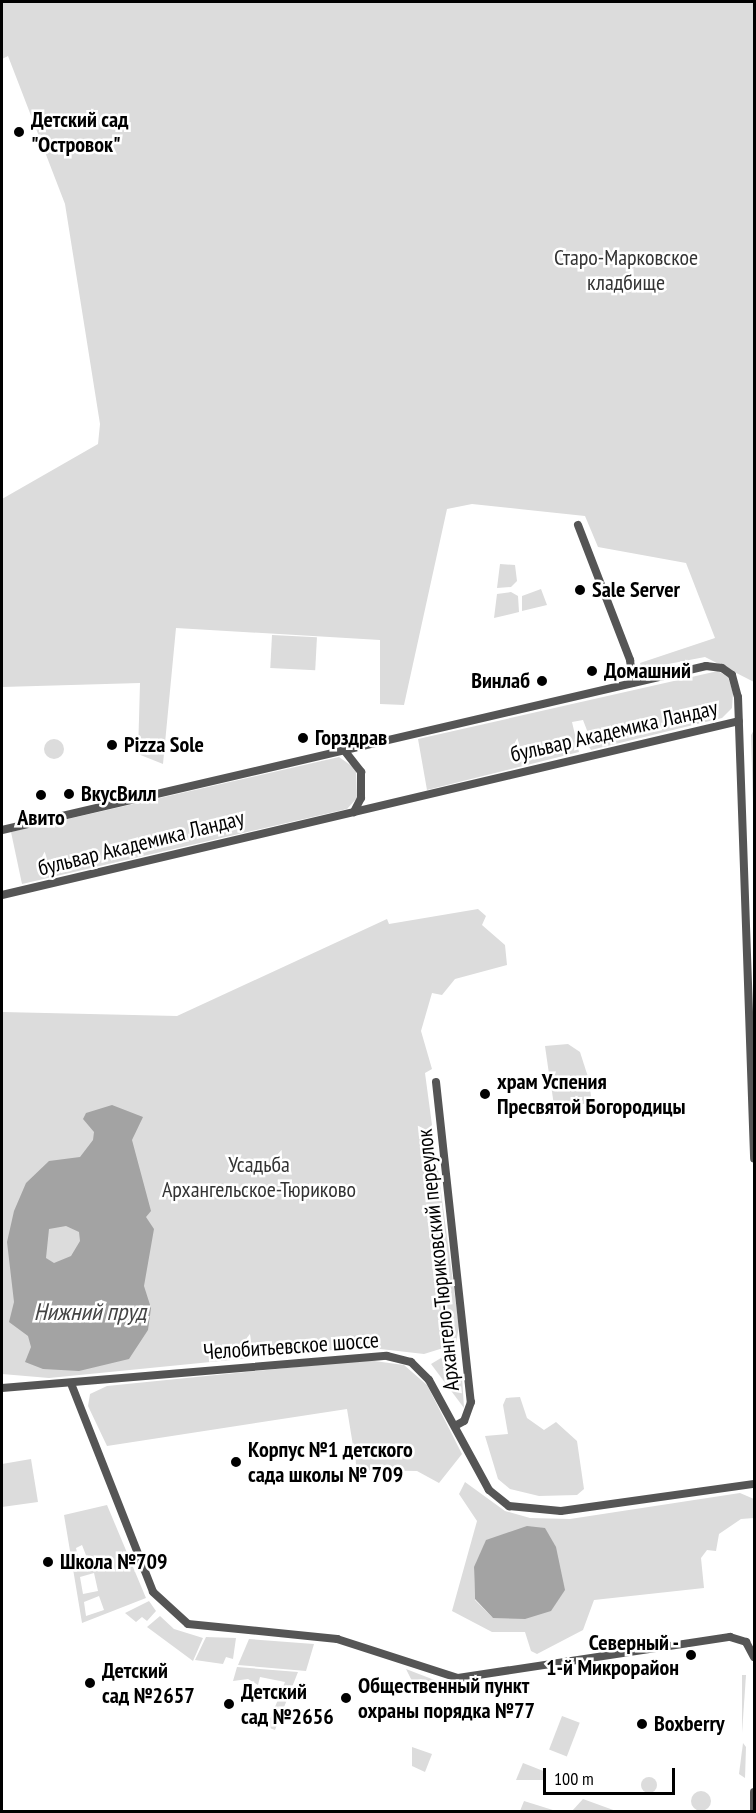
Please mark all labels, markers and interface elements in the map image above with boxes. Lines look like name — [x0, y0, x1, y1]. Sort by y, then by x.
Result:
place label: Детский сад "Островок" — [31, 106, 129, 158]
marker: Детский сад "Островок" — [12, 125, 26, 139]
park label: Старо-Марковское кладбище — [554, 244, 698, 296]
place label: Sale Server — [592, 577, 680, 603]
marker: Sale Server — [573, 583, 587, 597]
place label: Домашний — [604, 658, 691, 684]
marker: Домашний — [585, 664, 599, 678]
place label: Винлаб — [471, 668, 530, 694]
marker: Винлаб — [535, 674, 549, 688]
street label: бульвар Академика Ландау — [508, 694, 720, 768]
place label: Горздрав — [315, 725, 387, 751]
marker: Горздрав — [296, 731, 310, 745]
place label: Pizza Sole — [124, 732, 204, 758]
marker: Pizza Sole — [105, 738, 119, 752]
place label: ВкусВилл — [81, 781, 157, 807]
marker: ВкусВилл — [62, 787, 76, 801]
marker: Авито — [34, 788, 48, 802]
place label: Авито — [17, 805, 65, 831]
street label: бульвар Академика Ландау — [35, 805, 247, 881]
place label: храм Успения Пресвятой Богородицы — [497, 1068, 686, 1120]
marker: храм Успения Пресвятой Богородицы — [478, 1087, 492, 1101]
street label: Архангело-Тюриковский переулок — [411, 1128, 465, 1392]
park label: Усадьба Архангельское-Тюриково — [162, 1151, 356, 1202]
water label: Нижний пруд — [34, 1298, 146, 1326]
street label: Челобитьевское шоссе — [202, 1327, 380, 1365]
place label: Корпус №1 детского сада школы № 709 — [248, 1436, 413, 1488]
marker: Корпус №1 детского сада школы № 709 — [229, 1455, 243, 1469]
place label: Школа №709 — [60, 1549, 168, 1575]
marker: Школа №709 — [41, 1555, 55, 1569]
place label: Северный - 1-й Микрорайон — [546, 1629, 679, 1681]
marker: Северный - 1-й Микрорайон — [684, 1648, 698, 1662]
place label: Детский сад №2657 — [102, 1657, 195, 1708]
place label: Общественный пункт охраны порядка №77 — [358, 1672, 535, 1724]
marker: Детский сад №2657 — [83, 1676, 97, 1690]
place label: Детский сад №2656 — [241, 1678, 334, 1730]
marker: Общественный пункт охраны порядка №77 — [339, 1691, 353, 1705]
marker: Детский сад №2656 — [222, 1697, 236, 1711]
place label: Boxberry — [654, 1711, 725, 1737]
marker: Boxberry — [635, 1717, 649, 1731]
scale bar — [546, 1756, 678, 1794]
text: 100 m — [554, 1767, 594, 1790]

